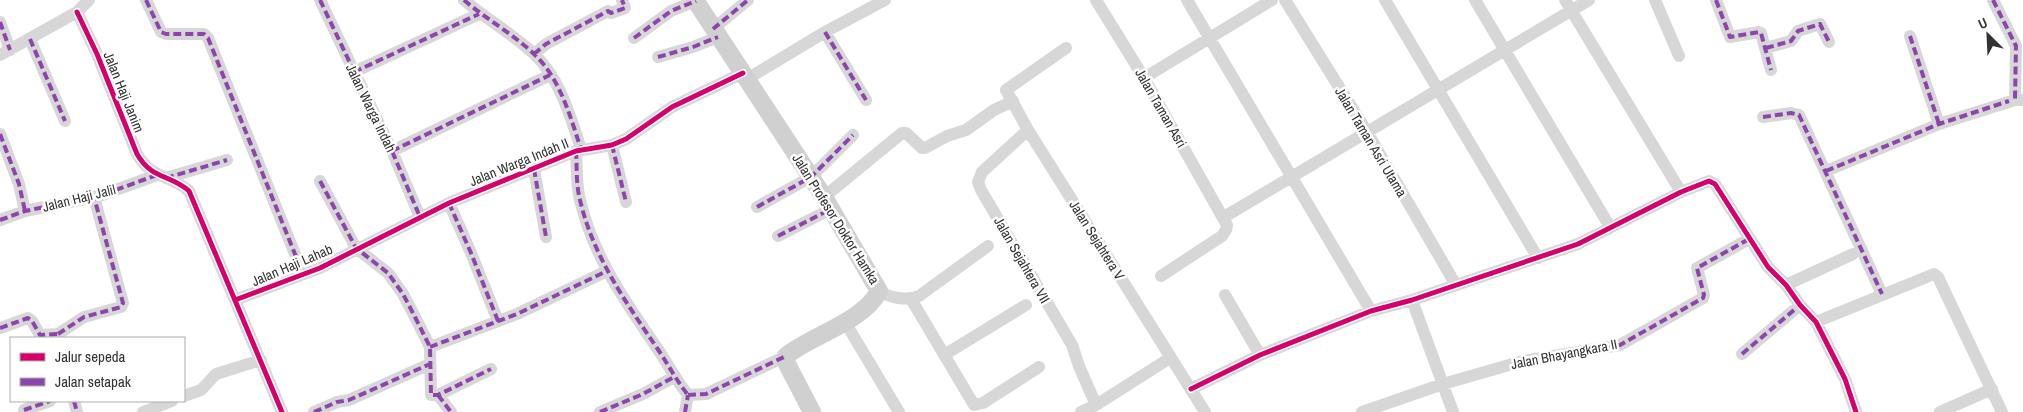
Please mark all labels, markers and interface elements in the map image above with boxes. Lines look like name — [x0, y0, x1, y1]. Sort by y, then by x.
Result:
north arrow — [1963, 10, 2013, 60]
text: U — [1975, 13, 1990, 33]
street label: Jalan Haji Janim — [100, 49, 148, 135]
street label: Jalan Warga Indah — [342, 61, 400, 155]
street label: Jalan Taman Asri — [1131, 65, 1191, 151]
street label: Jalan Taman Asri Utama — [1331, 84, 1411, 201]
street label: Jalan Warga Indah II — [467, 134, 571, 190]
street label: Jalan Profesor Doktor Hamka — [788, 150, 884, 288]
street label: Jalan Haji Jalil — [41, 180, 117, 216]
street label: Jalan Sejahtera V — [1065, 197, 1129, 283]
street label: Jalan Sejahtera VII — [990, 213, 1054, 307]
street label: Jalan Haji Lahab — [249, 240, 335, 290]
street label: Jalan Bhayangkara II — [1509, 335, 1619, 373]
legend — [10, 337, 185, 402]
text: Jalur sepeda — [55, 346, 126, 367]
text: Jalan setapak — [55, 371, 132, 392]

